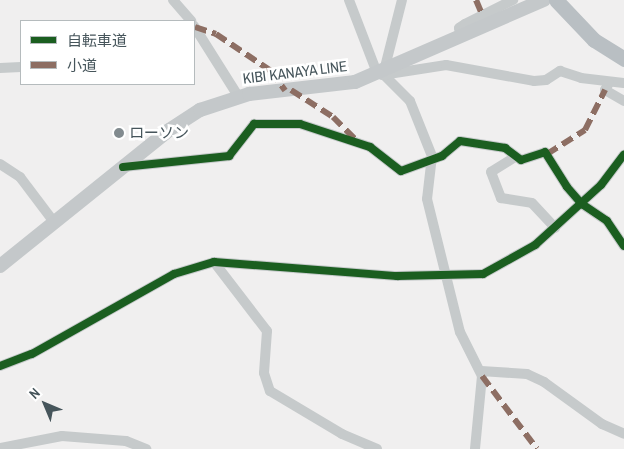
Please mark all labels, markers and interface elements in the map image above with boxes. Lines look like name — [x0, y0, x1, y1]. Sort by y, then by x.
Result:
legend — [20, 20, 195, 85]
text: 自転車道 — [67, 30, 127, 51]
text: 小道 — [67, 55, 97, 76]
street label: KIBI KANAYA LINE — [242, 57, 348, 87]
place label: ローソン — [129, 124, 189, 142]
marker: ローソン — [113, 127, 125, 139]
north arrow — [20, 379, 70, 429]
text: N — [25, 384, 44, 403]

